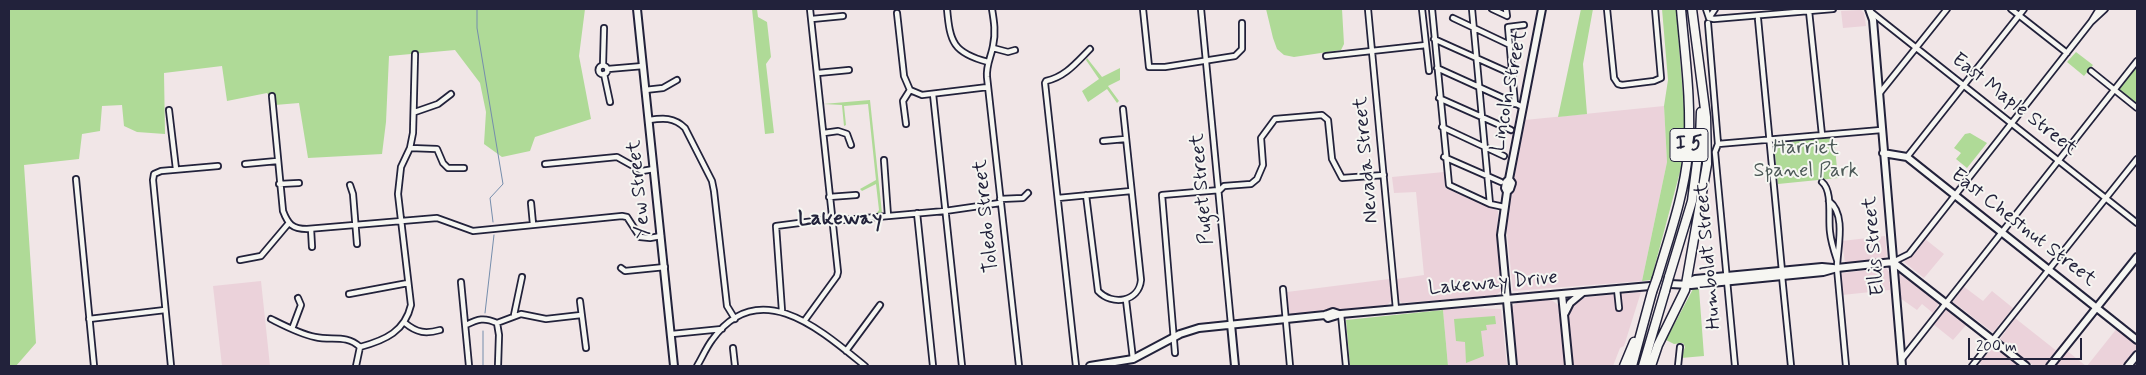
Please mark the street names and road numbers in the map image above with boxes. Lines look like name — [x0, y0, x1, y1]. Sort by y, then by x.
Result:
street label: Lincoln Street — [1486, 28, 1534, 154]
street label: East Maple Street — [1946, 48, 2082, 162]
street label: Nevada Street — [1350, 96, 1384, 224]
road number: I 5 — [1670, 128, 1708, 162]
street label: Puget Street — [1186, 132, 1220, 246]
street label: Yew Street — [623, 139, 657, 239]
street label: Toledo Street — [969, 158, 1005, 274]
street label: East Chestnut Street — [1945, 164, 2101, 292]
street label: Humboldt Street — [1691, 182, 1727, 330]
street label: Ellis Street — [1859, 195, 1891, 297]
street label: Lakeway Drive — [1427, 266, 1559, 302]

